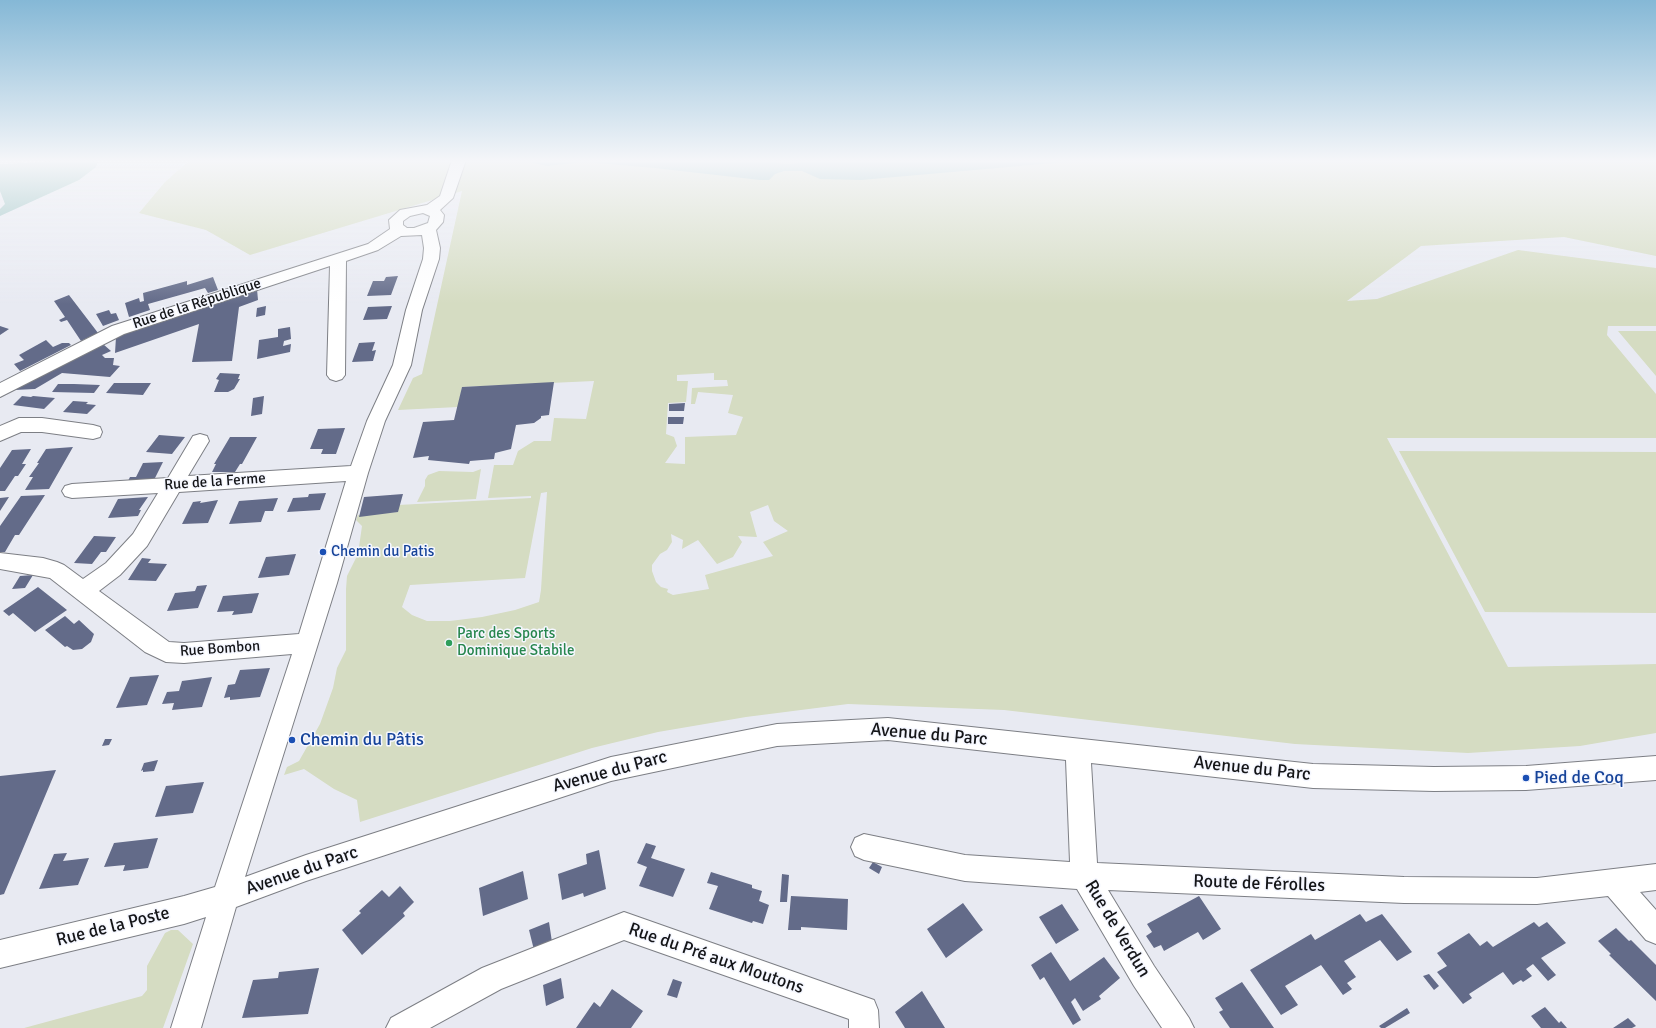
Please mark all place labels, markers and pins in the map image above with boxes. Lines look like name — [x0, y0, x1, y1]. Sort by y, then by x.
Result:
place label: Chemin du Patis — [331, 543, 434, 561]
marker: Chemin du Patis — [318, 547, 328, 557]
place label: Parc des Sports Dominique Stabile — [457, 625, 575, 660]
marker: Parc des Sports Dominique Stabile — [444, 638, 454, 648]
place label: Chemin du Pâtis — [300, 729, 424, 751]
marker: Chemin du Pâtis — [287, 735, 297, 745]
place label: Pied de Coq — [1534, 767, 1624, 789]
marker: Pied de Coq — [1521, 773, 1531, 783]

